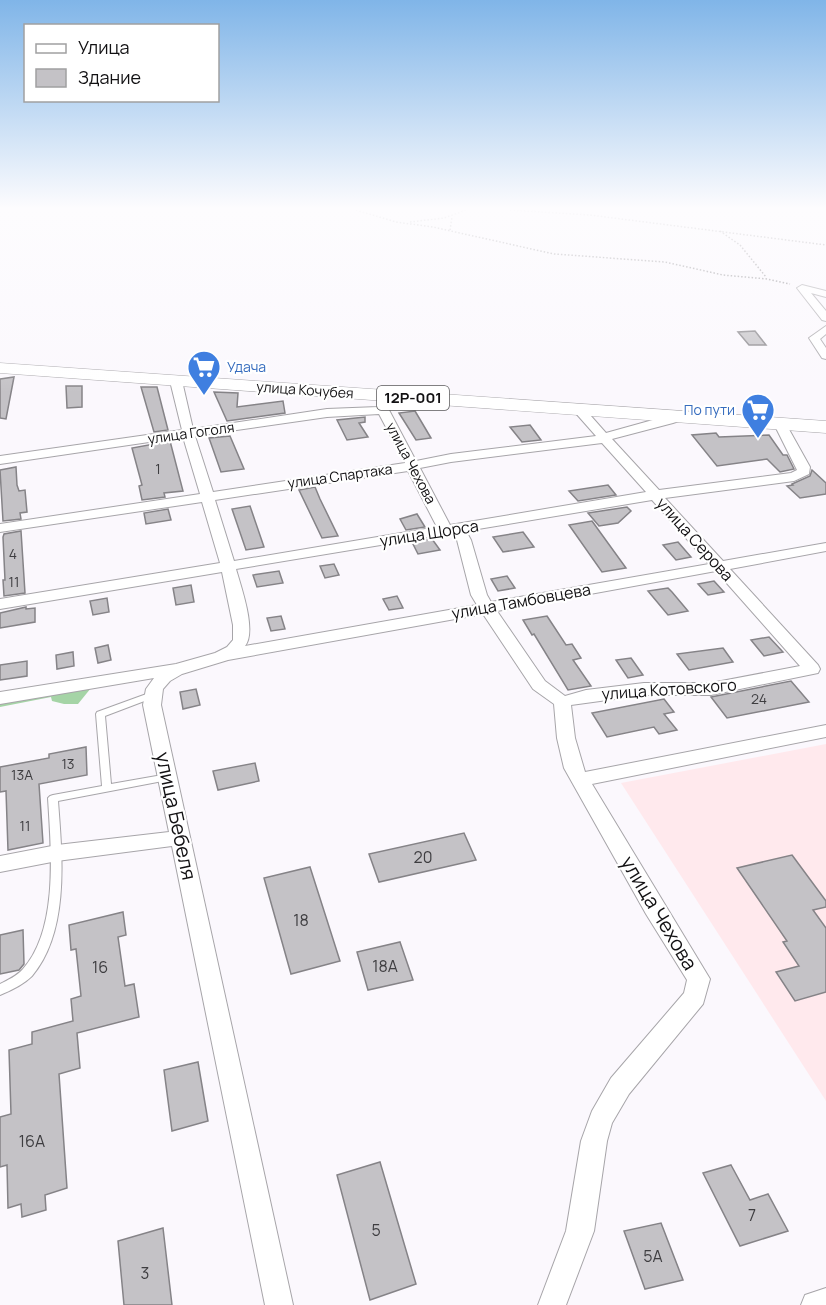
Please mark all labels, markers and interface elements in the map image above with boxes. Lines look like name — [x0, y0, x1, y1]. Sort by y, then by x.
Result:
legend — [24, 24, 219, 102]
text: Улица — [78, 35, 130, 59]
text: Здание — [78, 65, 141, 89]
supermarket icon: Удача — [186, 349, 222, 396]
place label: Удача — [227, 357, 266, 376]
street label: улица Кочубея — [256, 377, 354, 402]
road number: 12Р-001 — [377, 386, 449, 410]
supermarket icon: По пути — [740, 392, 776, 439]
place label: По пути — [684, 400, 735, 419]
street label: улица Гоголя — [146, 417, 236, 448]
street label: улица Чехова — [382, 419, 441, 507]
house number: 1 — [155, 459, 161, 478]
street label: улица Спартака — [286, 459, 394, 492]
street label: улица Серова — [651, 492, 739, 586]
street label: улица Щорса — [378, 514, 480, 552]
house number: 4 — [9, 544, 17, 563]
house number: 11 — [9, 572, 19, 591]
street label: улица Тамбовцева — [450, 578, 592, 624]
street label: улица Котовского — [601, 673, 737, 705]
house number: 24 — [751, 689, 767, 708]
street label: улица Бебеля — [150, 749, 203, 882]
house number: 13 — [61, 754, 75, 773]
house number: 13А — [11, 765, 33, 784]
house number: 11 — [20, 816, 30, 835]
house number: 20 — [414, 846, 432, 868]
street label: улица Чехова — [615, 851, 704, 975]
house number: 18 — [293, 909, 309, 931]
house number: 18А — [372, 955, 398, 977]
house number: 16 — [92, 956, 108, 978]
house number: 16А — [19, 1130, 45, 1152]
house number: 7 — [748, 1204, 756, 1226]
house number: 5 — [371, 1219, 381, 1241]
house number: 5А — [643, 1245, 663, 1267]
house number: 3 — [141, 1262, 149, 1284]

